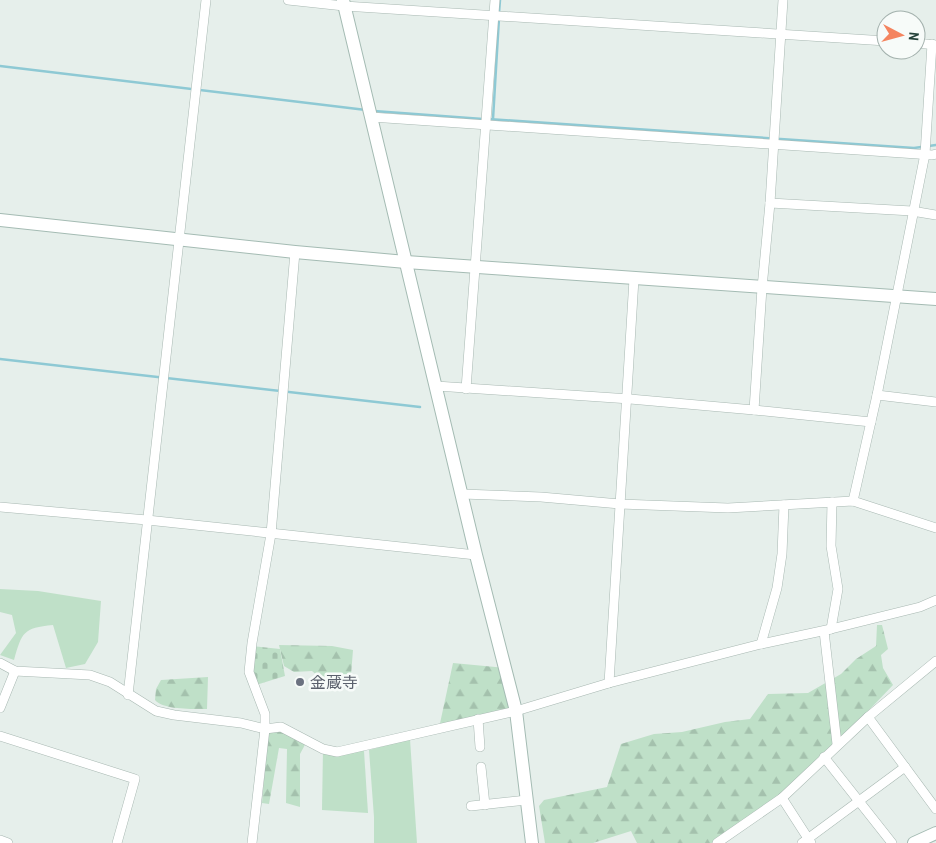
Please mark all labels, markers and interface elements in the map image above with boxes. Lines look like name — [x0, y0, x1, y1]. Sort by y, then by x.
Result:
north arrow — [876, 10, 926, 60]
text: N — [905, 31, 923, 41]
place label: 金蔵寺 — [310, 671, 358, 693]
marker: 金蔵寺 — [294, 676, 306, 688]

